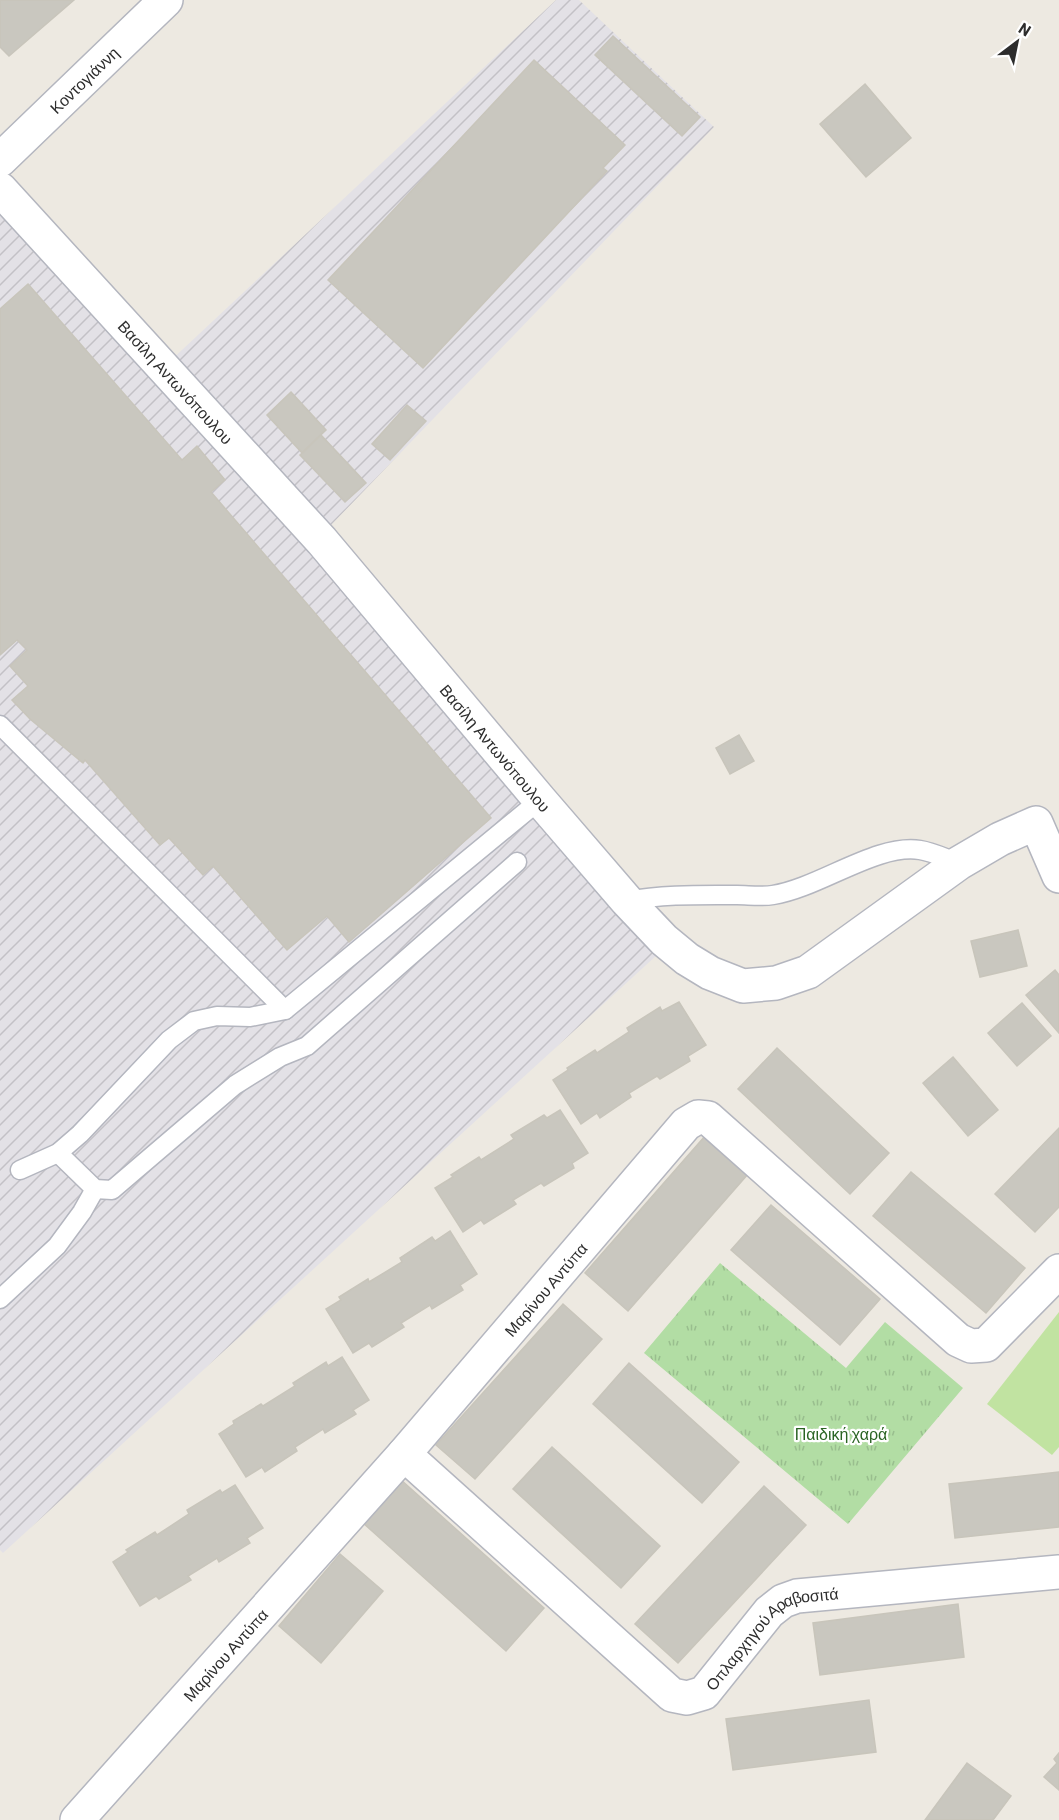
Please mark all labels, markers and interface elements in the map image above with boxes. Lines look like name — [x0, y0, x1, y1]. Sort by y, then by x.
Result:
north arrow — [987, 12, 1047, 72]
text: N — [1016, 18, 1035, 40]
street label: Κοντογιάννη — [45, 42, 122, 117]
street label: Βασίλη Αντωνόπουλου — [115, 316, 237, 447]
street label: Βασίλη Αντωνόπουλου — [437, 680, 555, 815]
street label: Μαρίνου Αντύπα — [500, 1238, 590, 1340]
park label: Παιδική χαρά — [795, 1424, 887, 1443]
street label: Οπλαρχηγού Αραβοσιτά — [701, 1583, 839, 1693]
street label: Μαρίνου Αντύπα — [179, 1604, 271, 1704]

